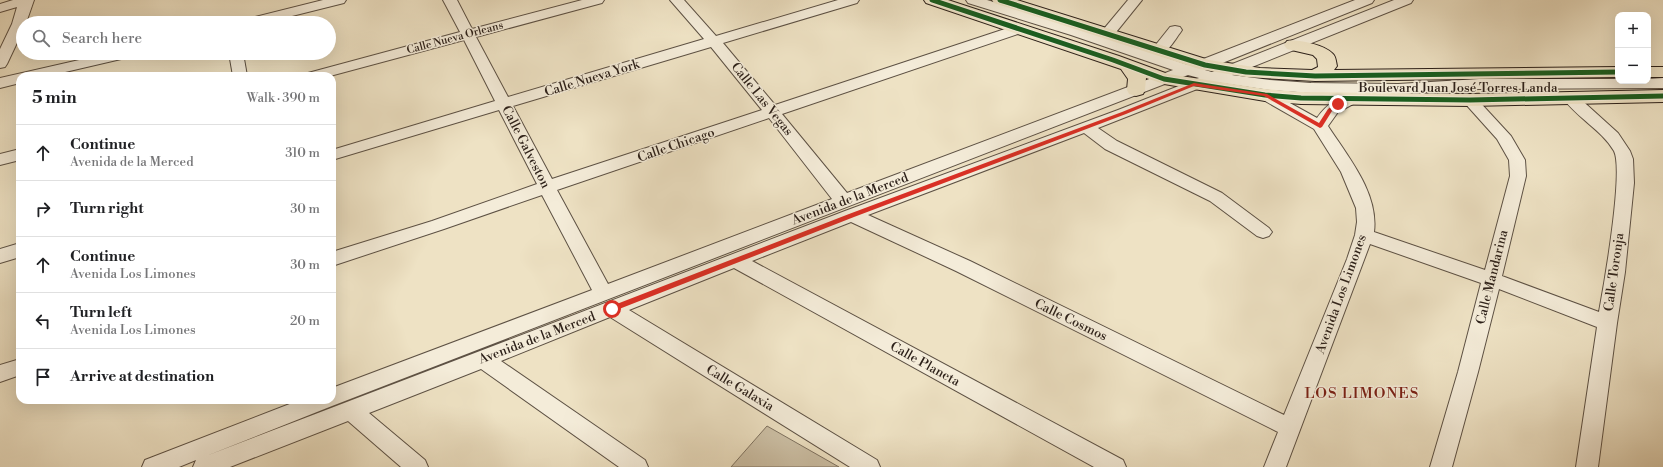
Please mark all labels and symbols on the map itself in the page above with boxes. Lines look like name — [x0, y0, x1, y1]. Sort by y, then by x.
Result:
street label: Calle Nueva Orleans — [405, 18, 505, 58]
street label: Calle Nueva York — [542, 56, 643, 100]
street label: Calle Las Vegas — [728, 59, 797, 139]
street label: Boulevard Juan José Torres Landa — [1357, 80, 1558, 96]
route end — [1329, 95, 1347, 113]
street label: Calle Galveston — [498, 103, 554, 191]
street label: Calle Chicago — [635, 124, 717, 166]
street label: Avenida de la Merced — [789, 169, 911, 229]
street label: Calle Mandarina — [1473, 228, 1512, 326]
street label: Calle Toronja — [1601, 231, 1627, 312]
street label: Avenida Los Limones — [1312, 232, 1370, 357]
street label: Calle Cosmos — [1032, 296, 1110, 345]
route start — [603, 300, 621, 318]
street label: Avenida de la Merced — [476, 308, 598, 368]
street label: Calle Planeta — [887, 338, 963, 390]
street label: Calle Galaxia — [703, 361, 777, 415]
district label: LOS LIMONES — [1305, 384, 1419, 403]

